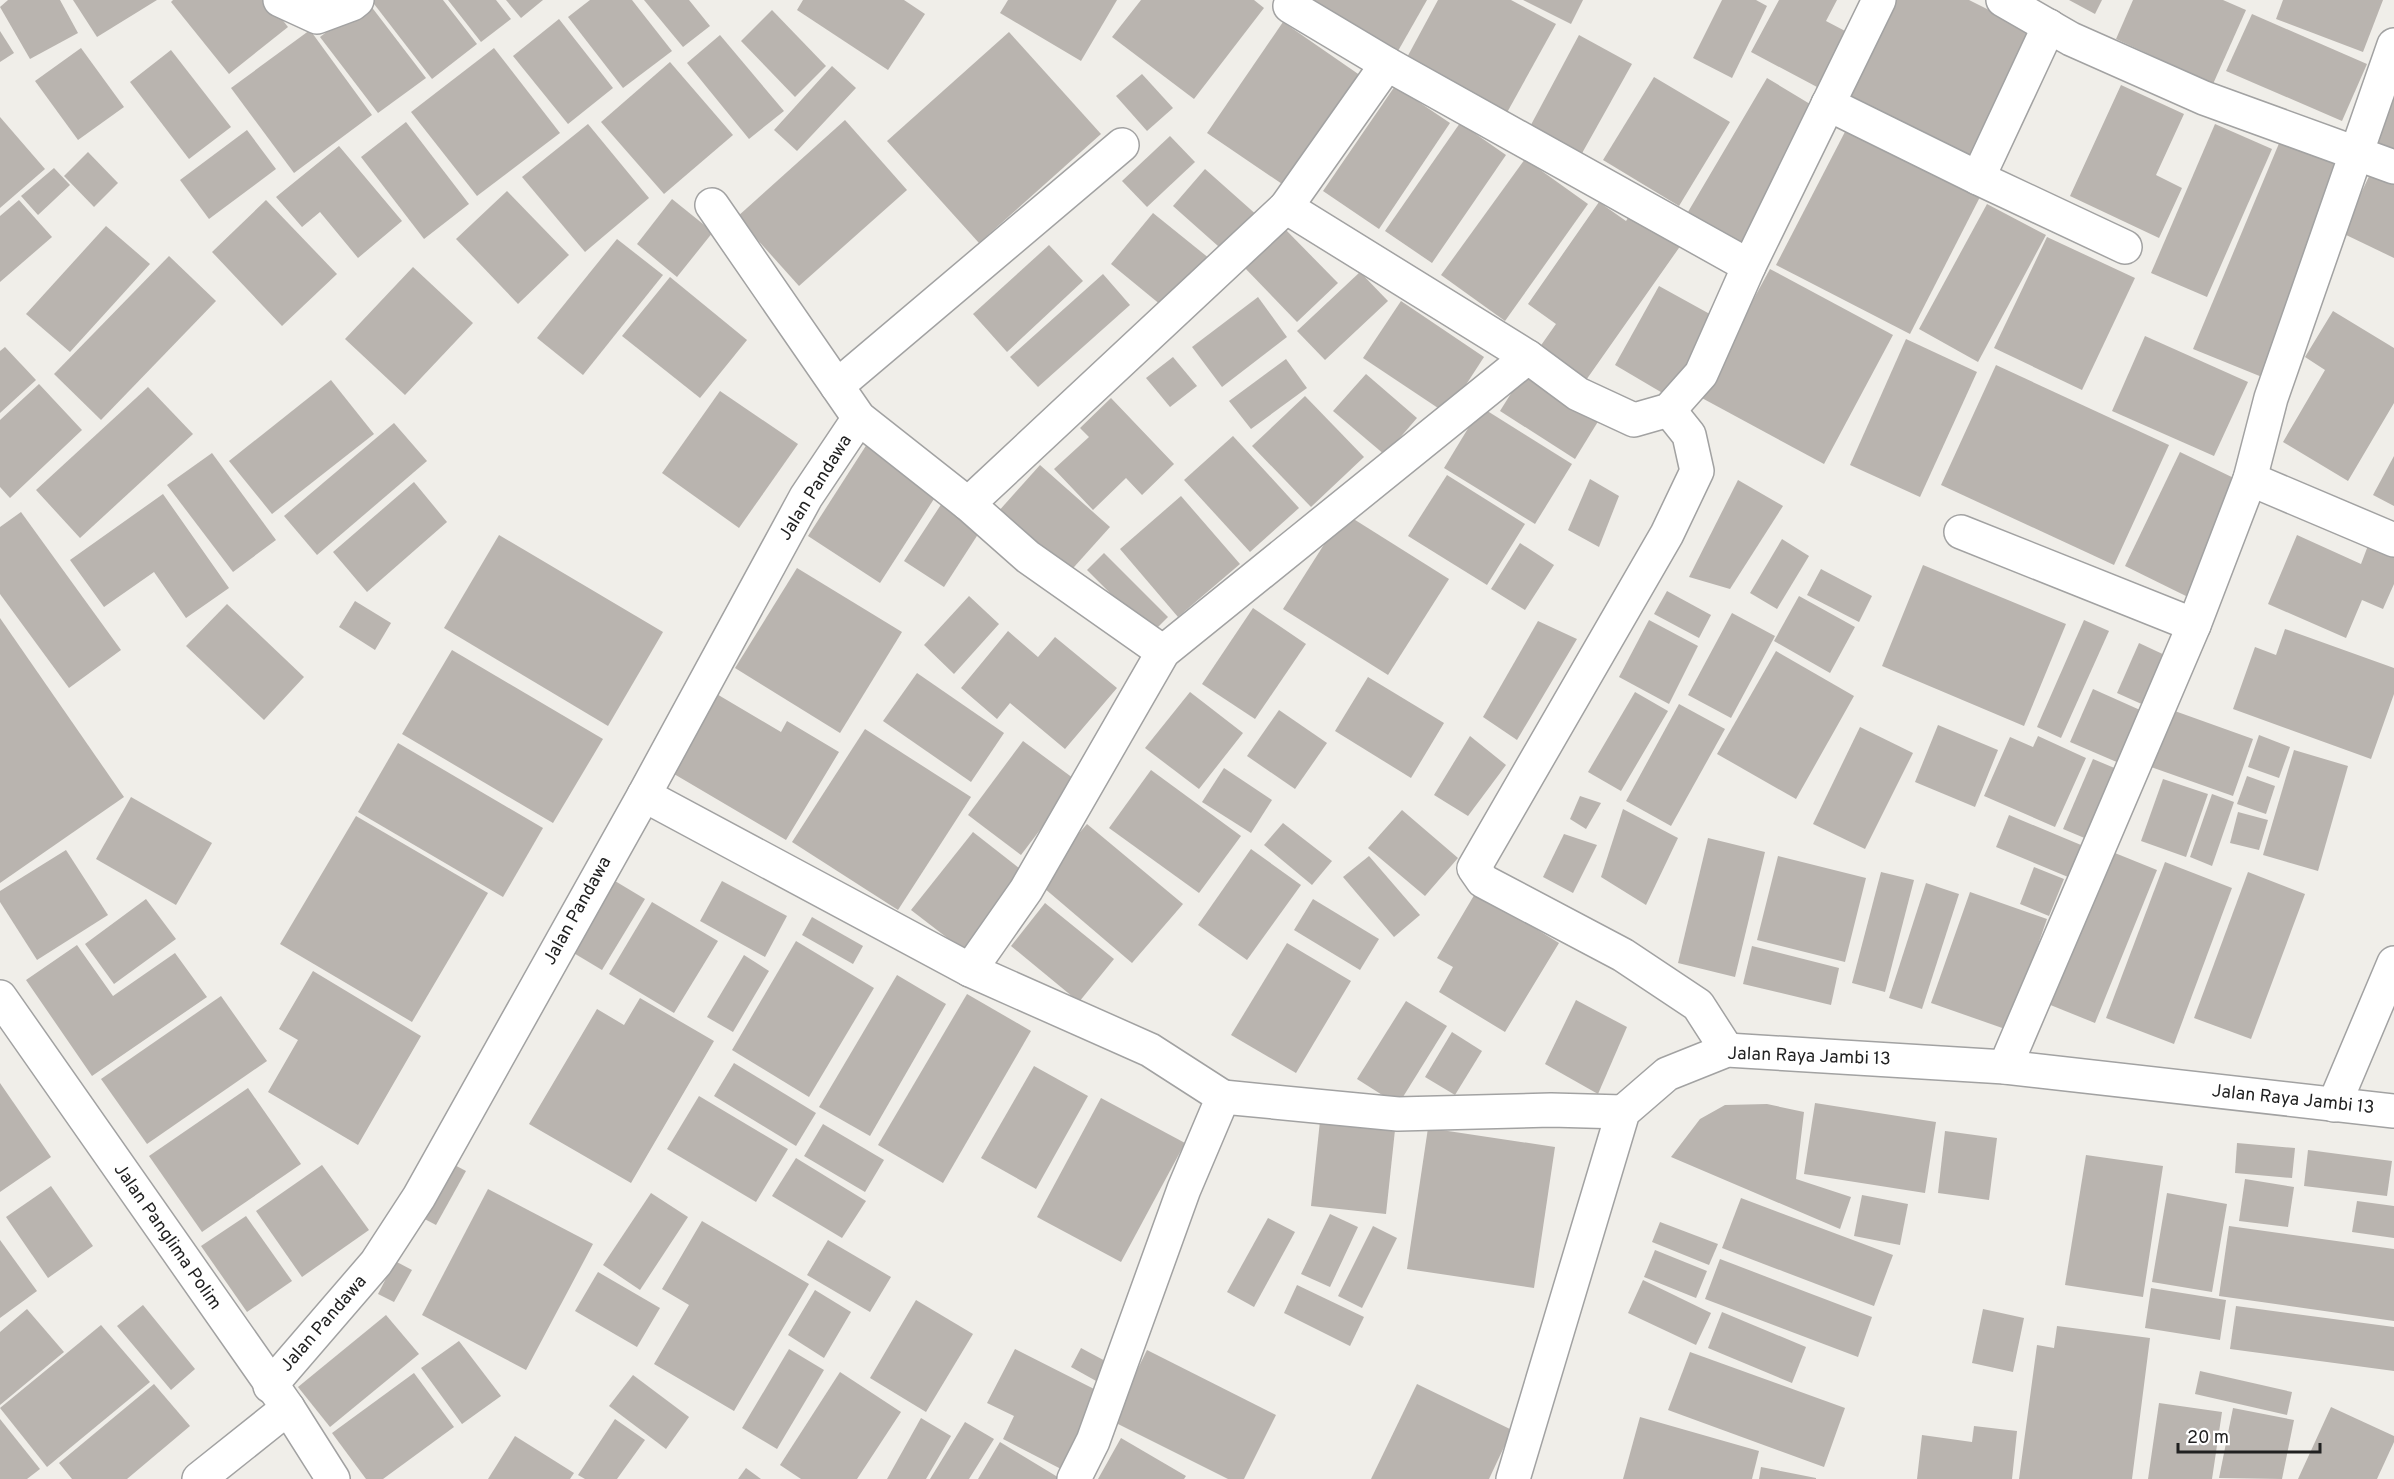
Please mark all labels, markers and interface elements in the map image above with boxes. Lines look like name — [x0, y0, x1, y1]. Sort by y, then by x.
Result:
street label: Jalan Pandawa — [774, 431, 858, 545]
street label: Jalan Pandawa — [539, 853, 617, 969]
street label: Jalan Raya Jambi 13 — [1727, 1043, 1891, 1071]
street label: Jalan Raya Jambi 13 — [2211, 1080, 2375, 1120]
street label: Jalan Panglima Polim — [108, 1159, 226, 1315]
street label: Jalan Pandawa — [276, 1271, 372, 1377]
scale bar — [2178, 1416, 2320, 1454]
text: 20 m — [2187, 1427, 2229, 1450]

